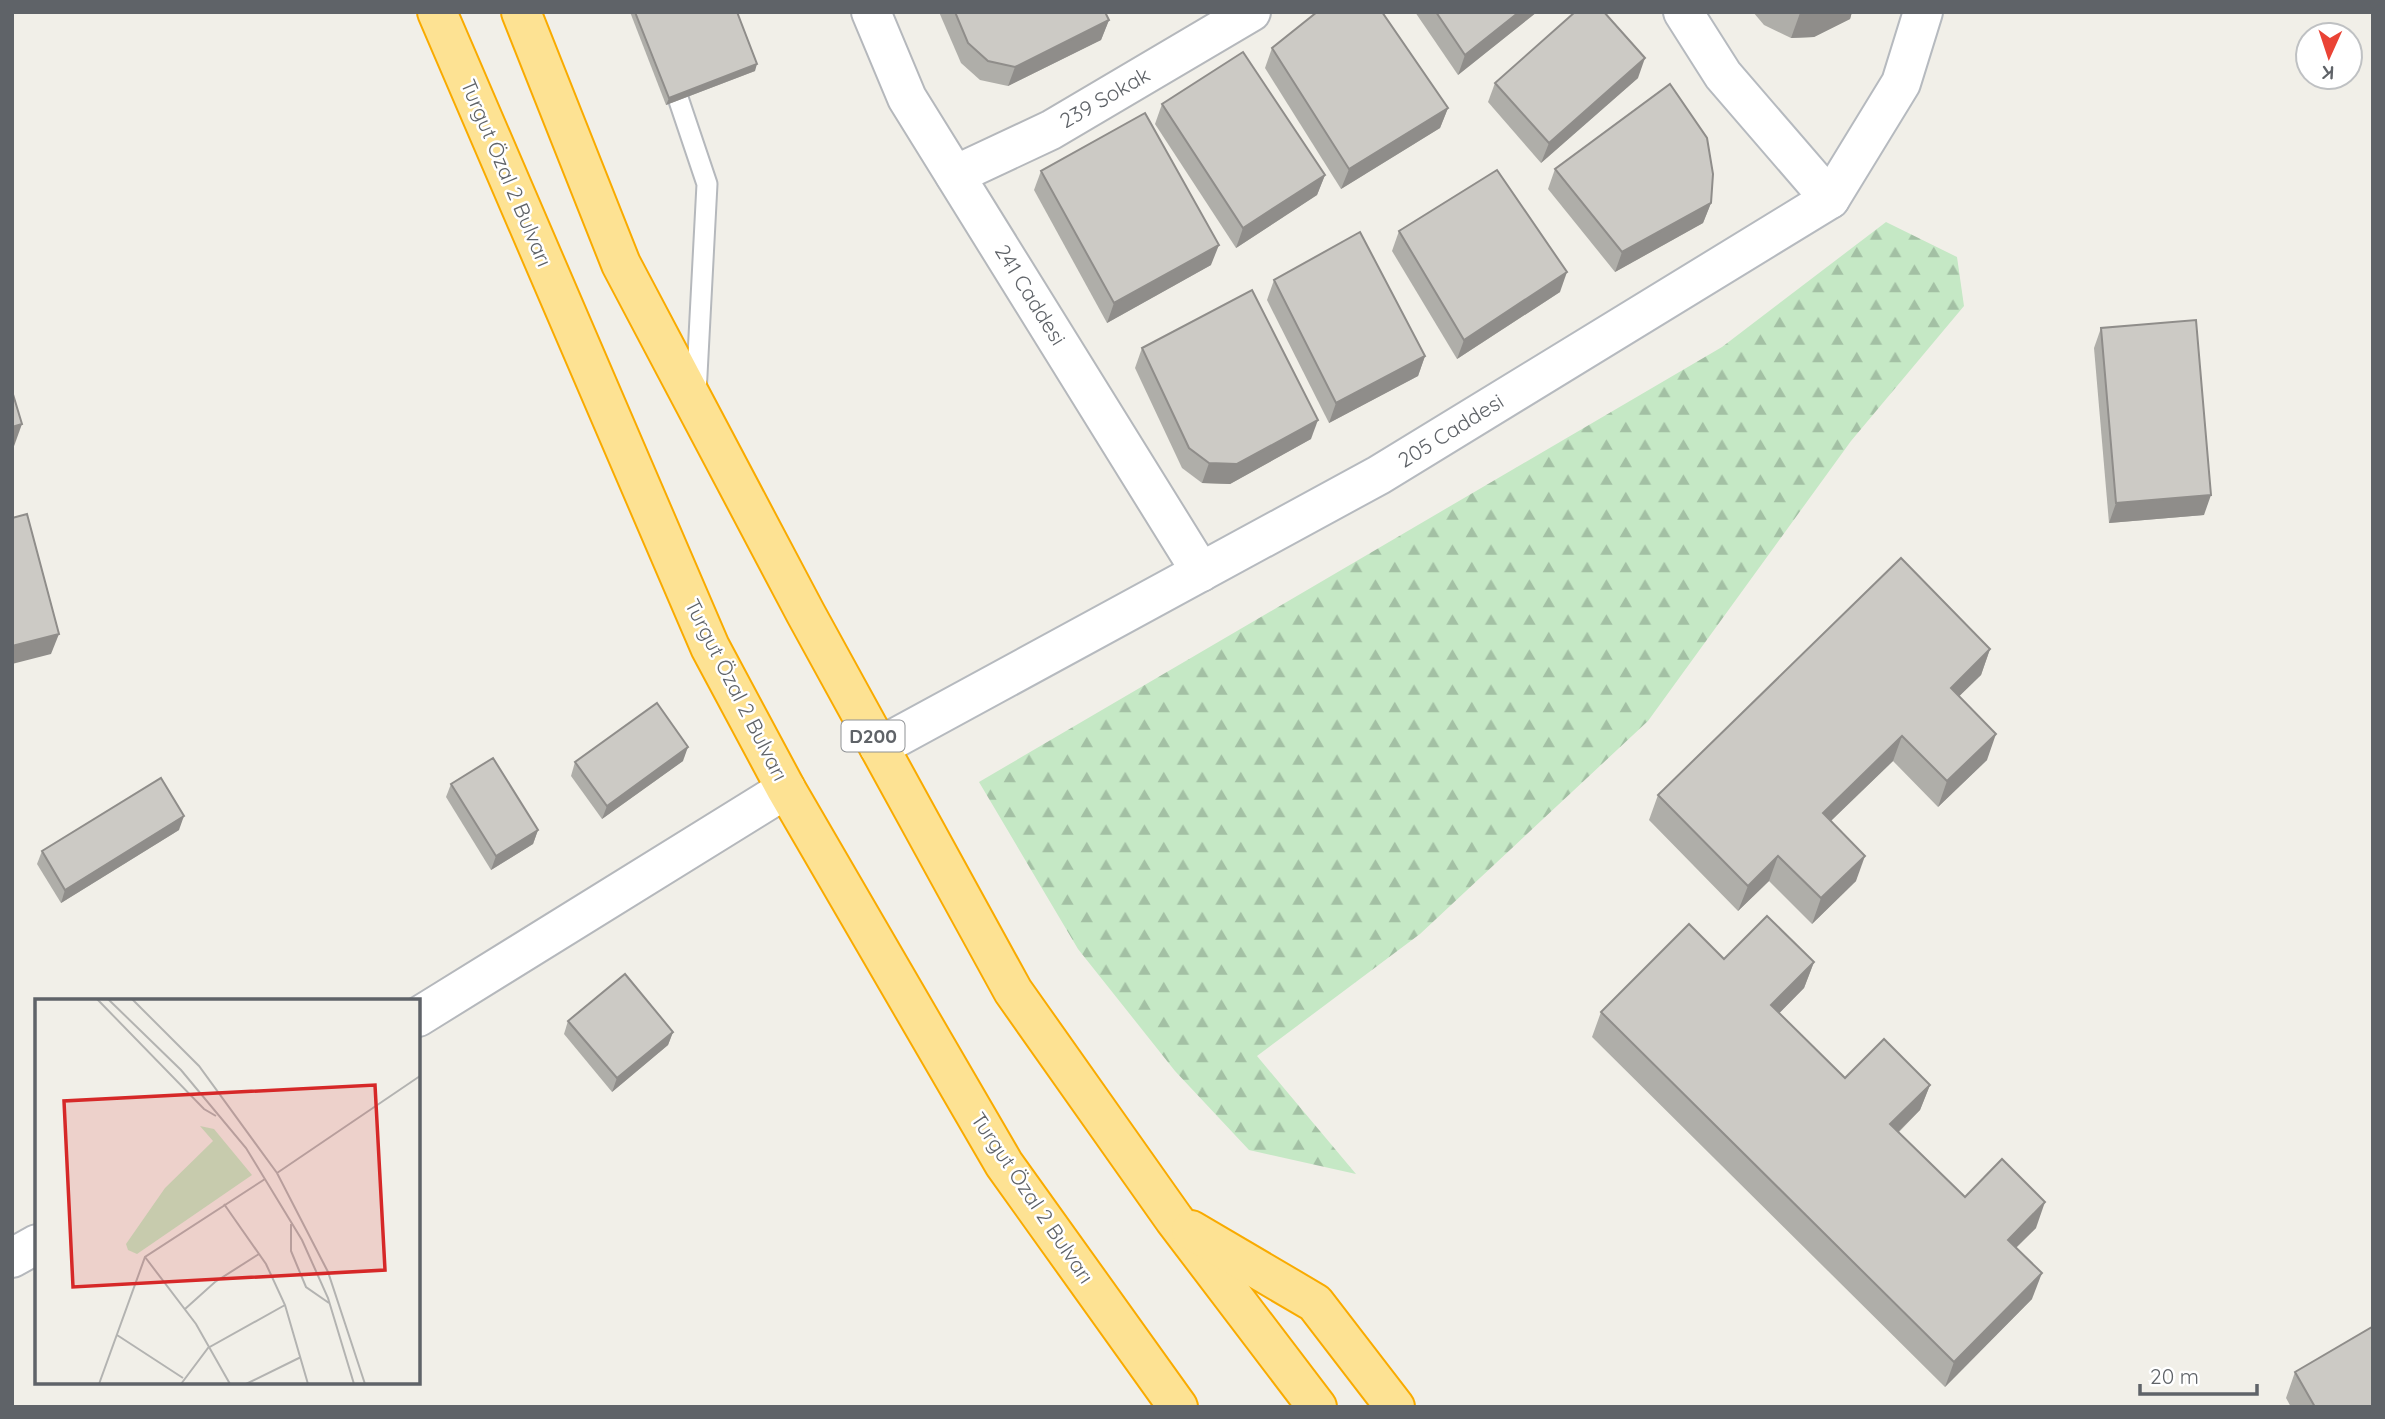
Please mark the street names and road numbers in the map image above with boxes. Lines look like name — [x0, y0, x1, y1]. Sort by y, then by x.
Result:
street label: 239 Sokak — [1055, 61, 1154, 133]
street label: Turgut Özal 2 Bulvarı — [456, 75, 558, 270]
street label: 241 Caddesi — [990, 239, 1072, 350]
street label: 205 Caddesi — [1393, 387, 1508, 473]
street label: Turgut Özal 2 Bulvarı — [680, 594, 794, 785]
road number: D200 — [842, 720, 904, 751]
street label: Turgut Özal 2 Bulvarı — [966, 1107, 1100, 1288]

